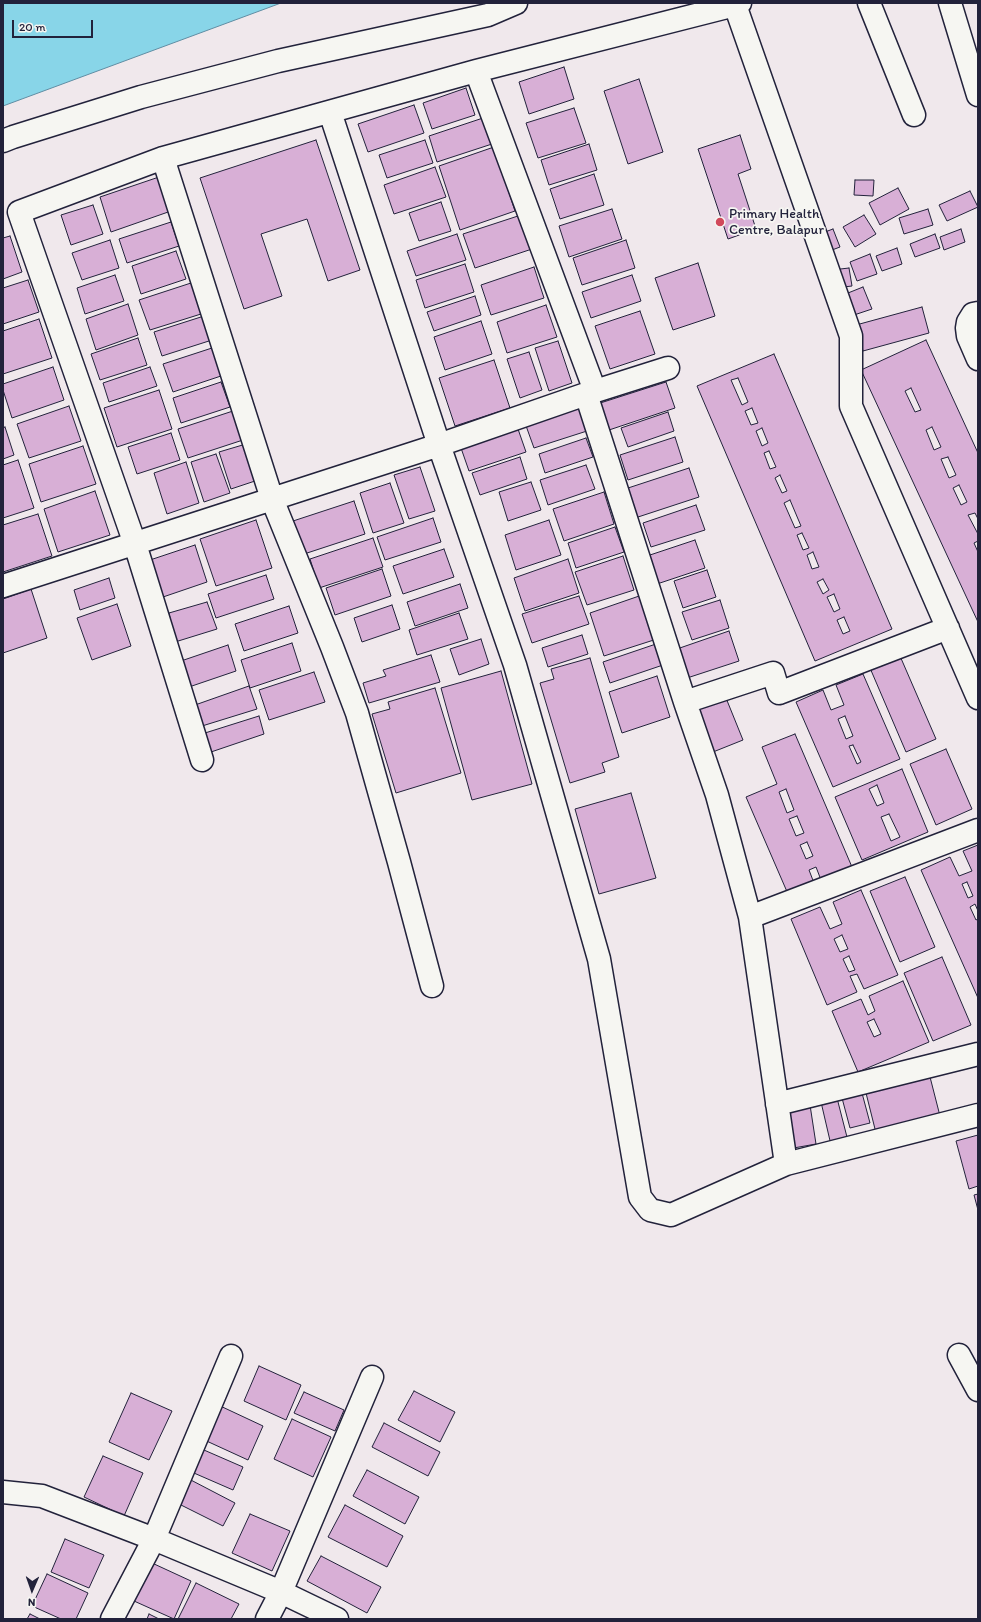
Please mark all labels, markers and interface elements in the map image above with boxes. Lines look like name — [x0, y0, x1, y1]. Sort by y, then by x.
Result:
scale bar — [14, 12, 95, 38]
text: 20 m — [19, 20, 46, 34]
place label: Primary Health Centre, Balapur — [729, 206, 824, 238]
marker: Primary Health Centre, Balapur — [714, 216, 726, 228]
north arrow — [12, 1570, 52, 1610]
text: N — [28, 1596, 36, 1609]

